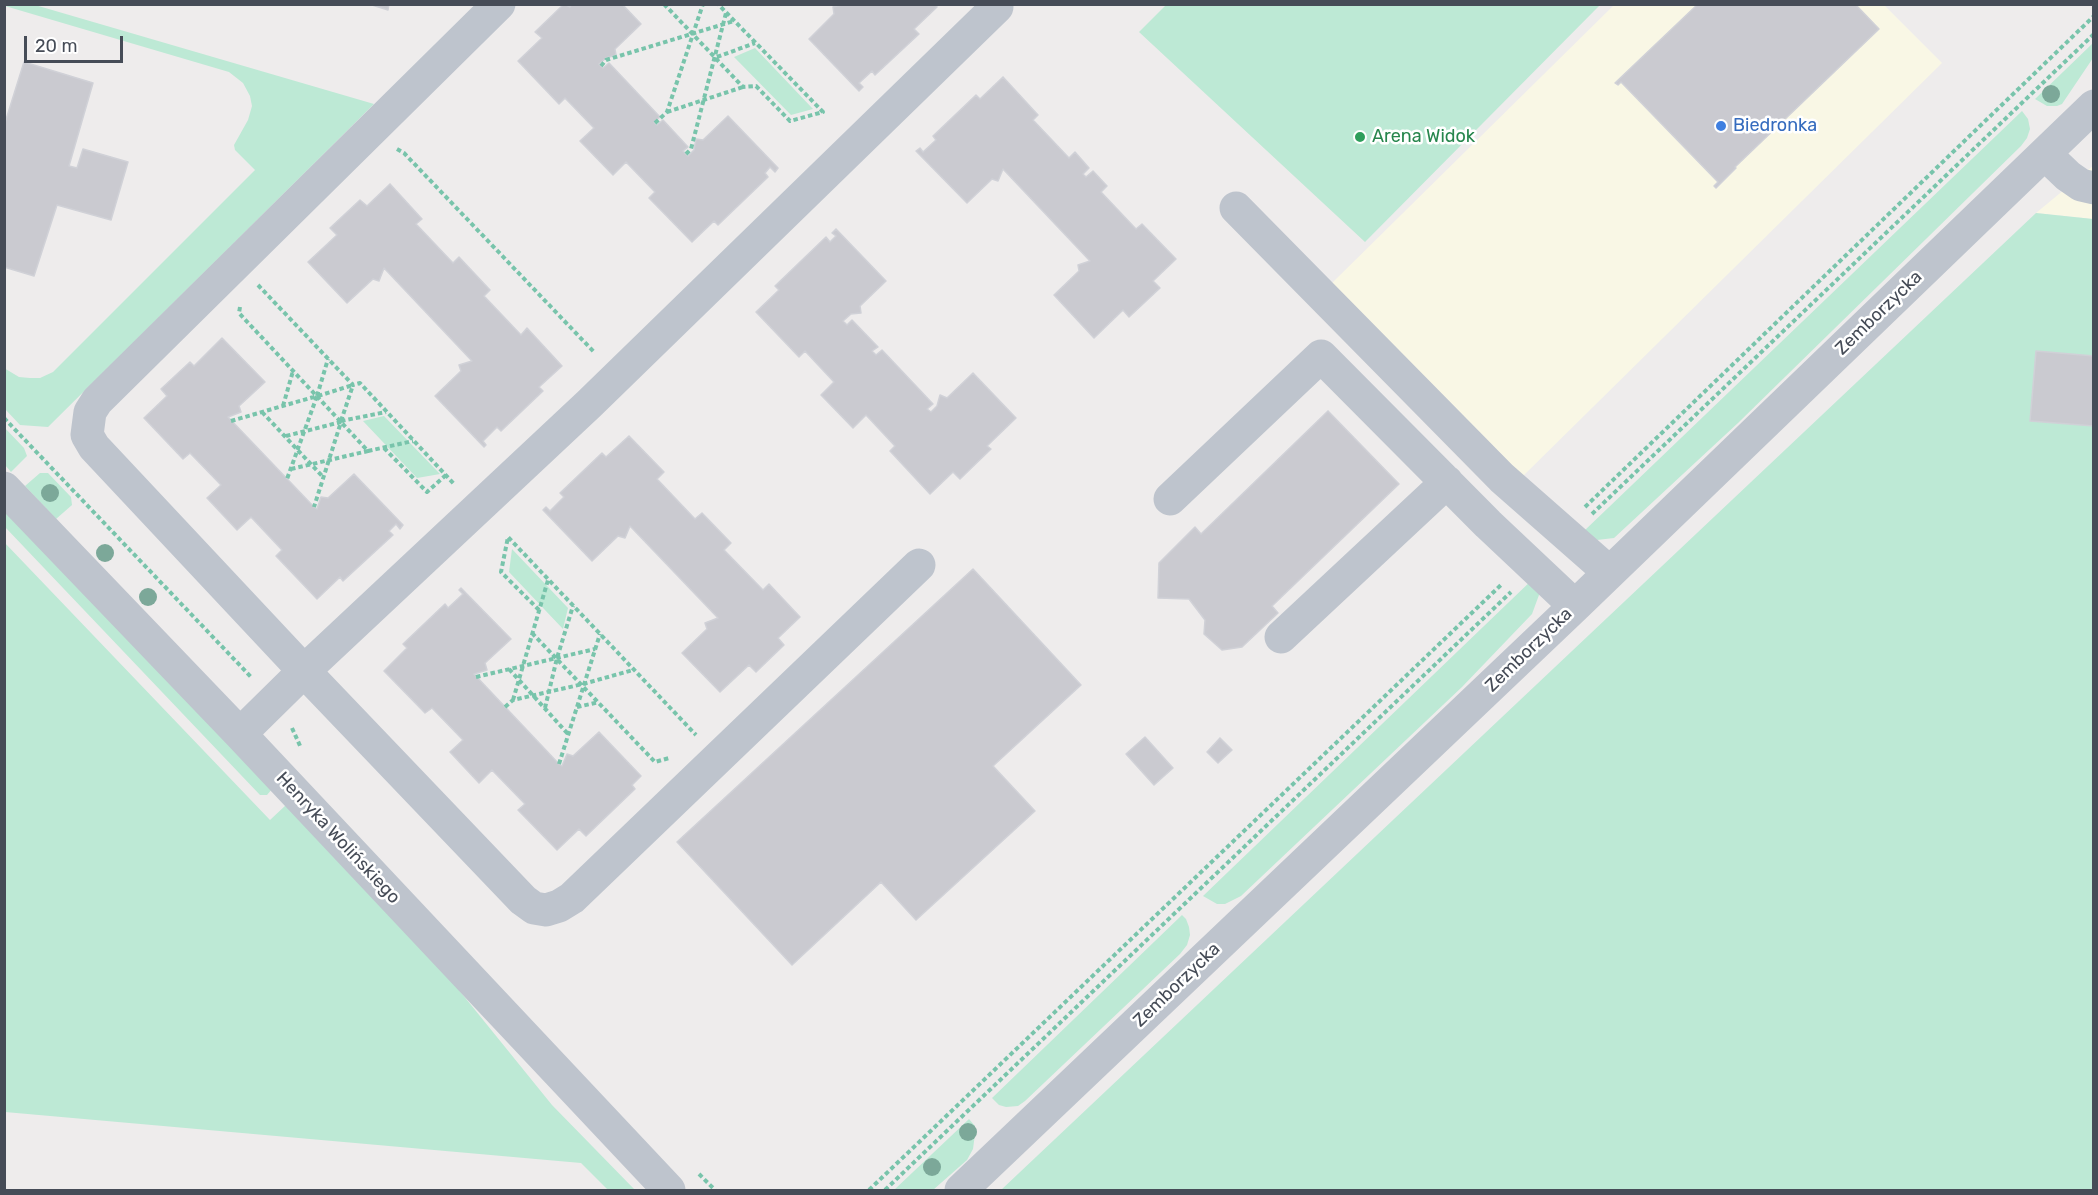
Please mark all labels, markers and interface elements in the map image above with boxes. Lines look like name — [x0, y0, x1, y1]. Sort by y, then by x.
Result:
scale bar — [27, 24, 126, 62]
text: 20 m — [35, 35, 77, 57]
place label: Biedronka — [1733, 115, 1817, 137]
marker: Biedronka — [1714, 119, 1728, 133]
place label: Arena Widok — [1372, 126, 1475, 148]
marker: Arena Widok — [1353, 130, 1367, 144]
street label: Zemborzycka — [1831, 266, 1927, 360]
street label: Zemborzycka — [1481, 603, 1577, 697]
street label: Henryka Wolińskiego — [271, 768, 405, 908]
street label: Zemborzycka — [1129, 938, 1225, 1032]

